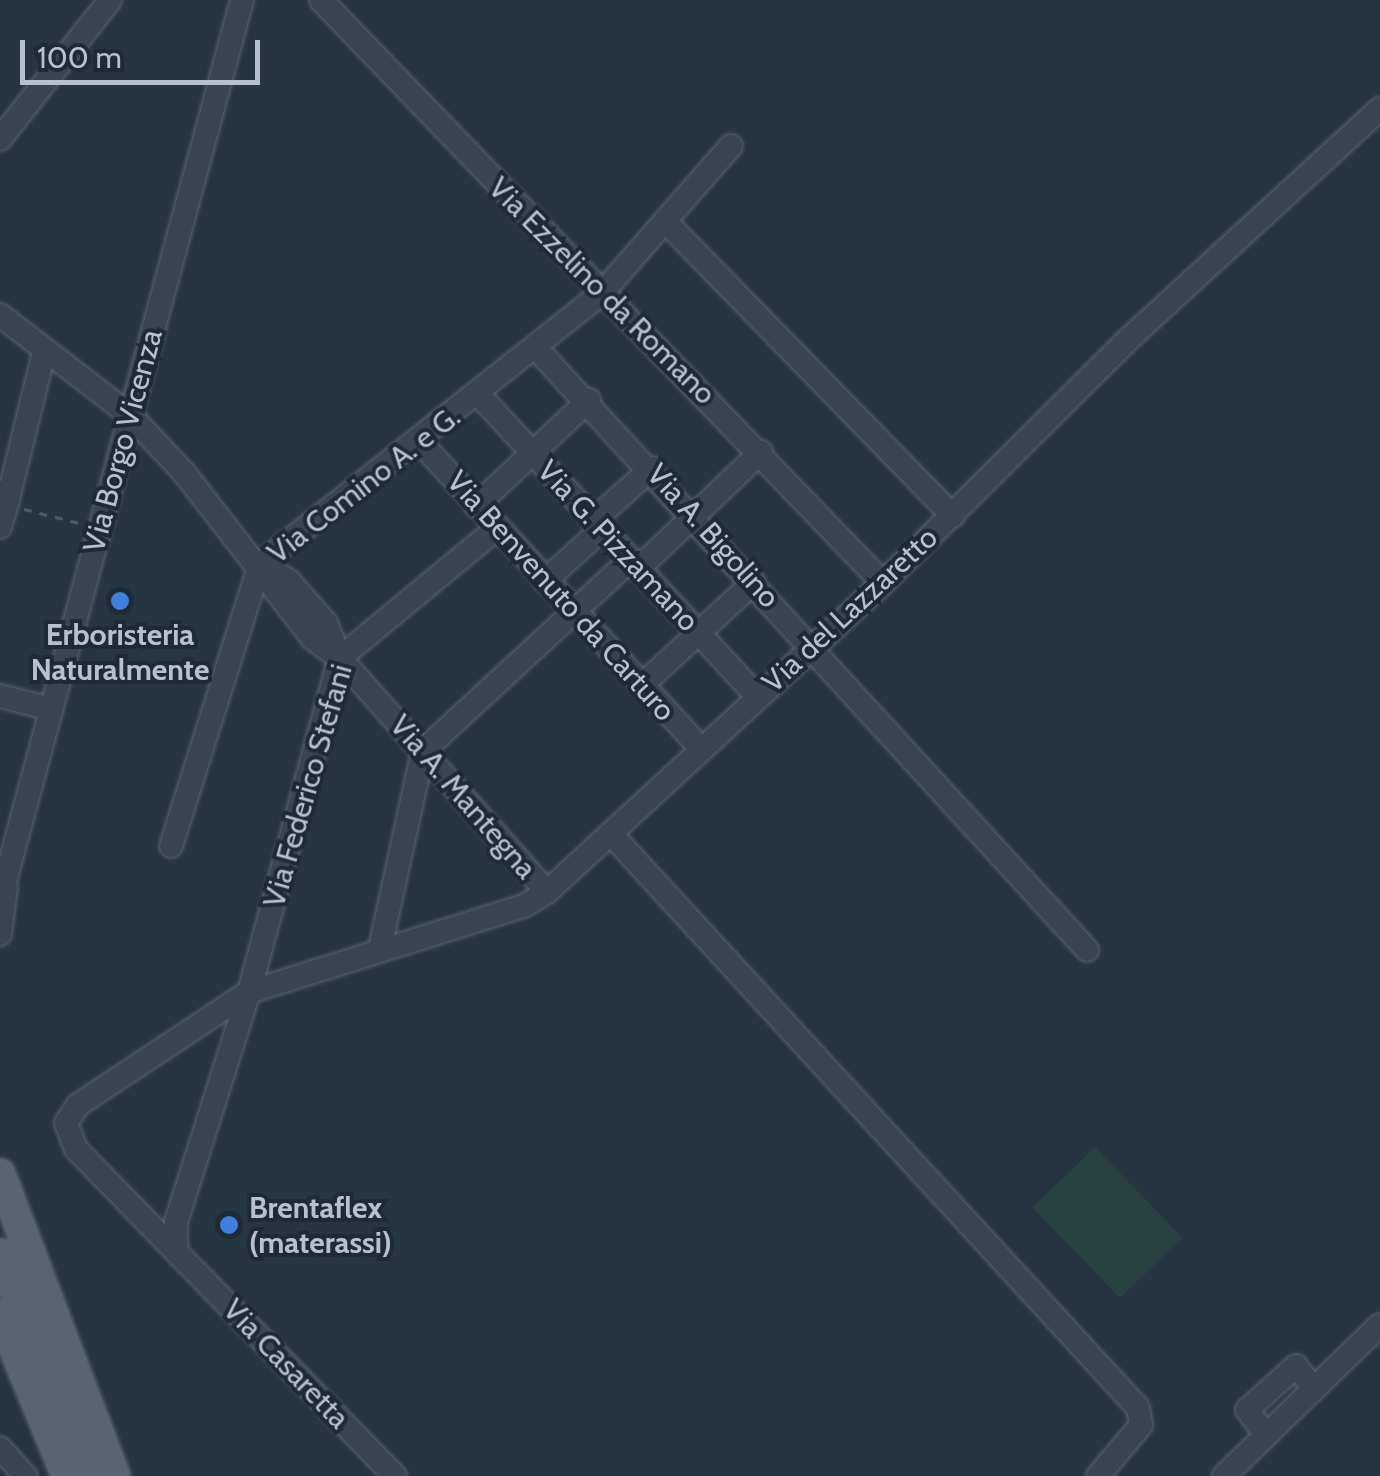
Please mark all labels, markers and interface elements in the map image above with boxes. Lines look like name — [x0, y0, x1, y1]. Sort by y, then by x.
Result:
scale bar — [25, 20, 265, 82]
text: 100 m — [37, 39, 122, 76]
street label: Via Ezzelino da Romano — [481, 170, 723, 412]
street label: Via Borgo Vicenza — [76, 326, 170, 556]
street label: Via Comino A. e G. — [261, 399, 467, 571]
street label: Via G. Pizzamano — [530, 453, 706, 639]
street label: Via A. Bigolino — [639, 457, 787, 615]
street label: Via Benvenuto da Carturo — [439, 464, 683, 728]
street label: Via del Lazzaretto — [755, 520, 945, 700]
marker: Erboristeria Naturalmente — [109, 590, 131, 612]
place label: Erboristeria Naturalmente — [31, 617, 209, 688]
street label: Via Federico Stefani — [256, 660, 360, 912]
street label: Via A. Mantegna — [382, 708, 544, 886]
place label: Brentaflex (materassi) — [249, 1190, 392, 1260]
marker: Brentaflex (materassi) — [218, 1214, 240, 1236]
street label: Via Casaretta — [215, 1292, 357, 1436]

